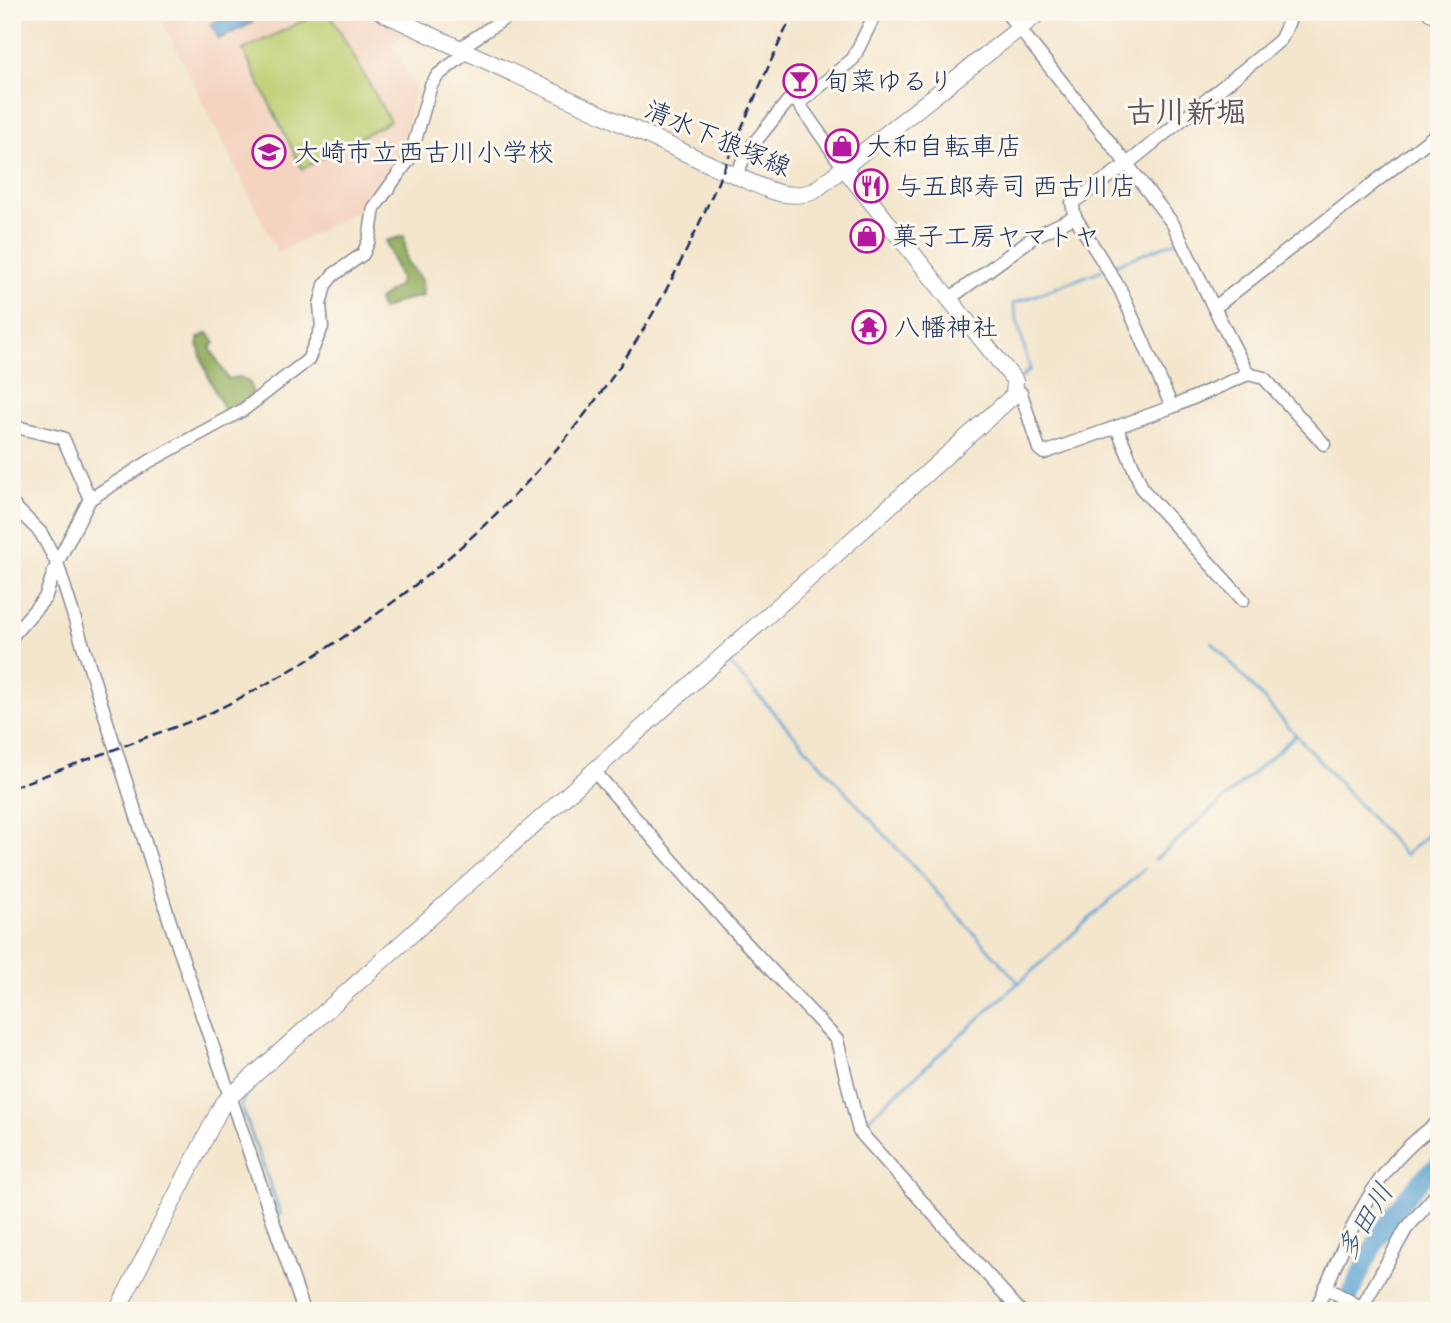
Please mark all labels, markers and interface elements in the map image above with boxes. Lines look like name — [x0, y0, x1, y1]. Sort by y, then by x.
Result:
bar icon: 旬菜ゆるり — [781, 62, 819, 100]
place label: 旬菜ゆるり — [824, 63, 954, 98]
street label: 清水下狼塚線 — [640, 91, 797, 184]
district label: 古川新堀 — [1126, 91, 1246, 131]
shop icon: 大和自転車店 — [823, 127, 861, 165]
place label: 大和自転車店 — [866, 128, 1022, 163]
school or university icon: 大崎市立西古川小学校 — [250, 133, 288, 171]
place label: 大崎市立西古川小学校 — [294, 134, 554, 169]
restaurant icon: 与五郎寿司 西古川店 — [852, 167, 890, 205]
place label: 与五郎寿司 西古川店 — [896, 168, 1136, 203]
shop icon: 菓子工房ヤマトヤ — [848, 217, 886, 255]
place label: 菓子工房ヤマトヤ — [892, 218, 1100, 253]
temple icon: 八幡神社 — [850, 308, 888, 346]
place label: 八幡神社 — [894, 309, 998, 344]
water label: 多田川 — [1326, 1175, 1402, 1267]

